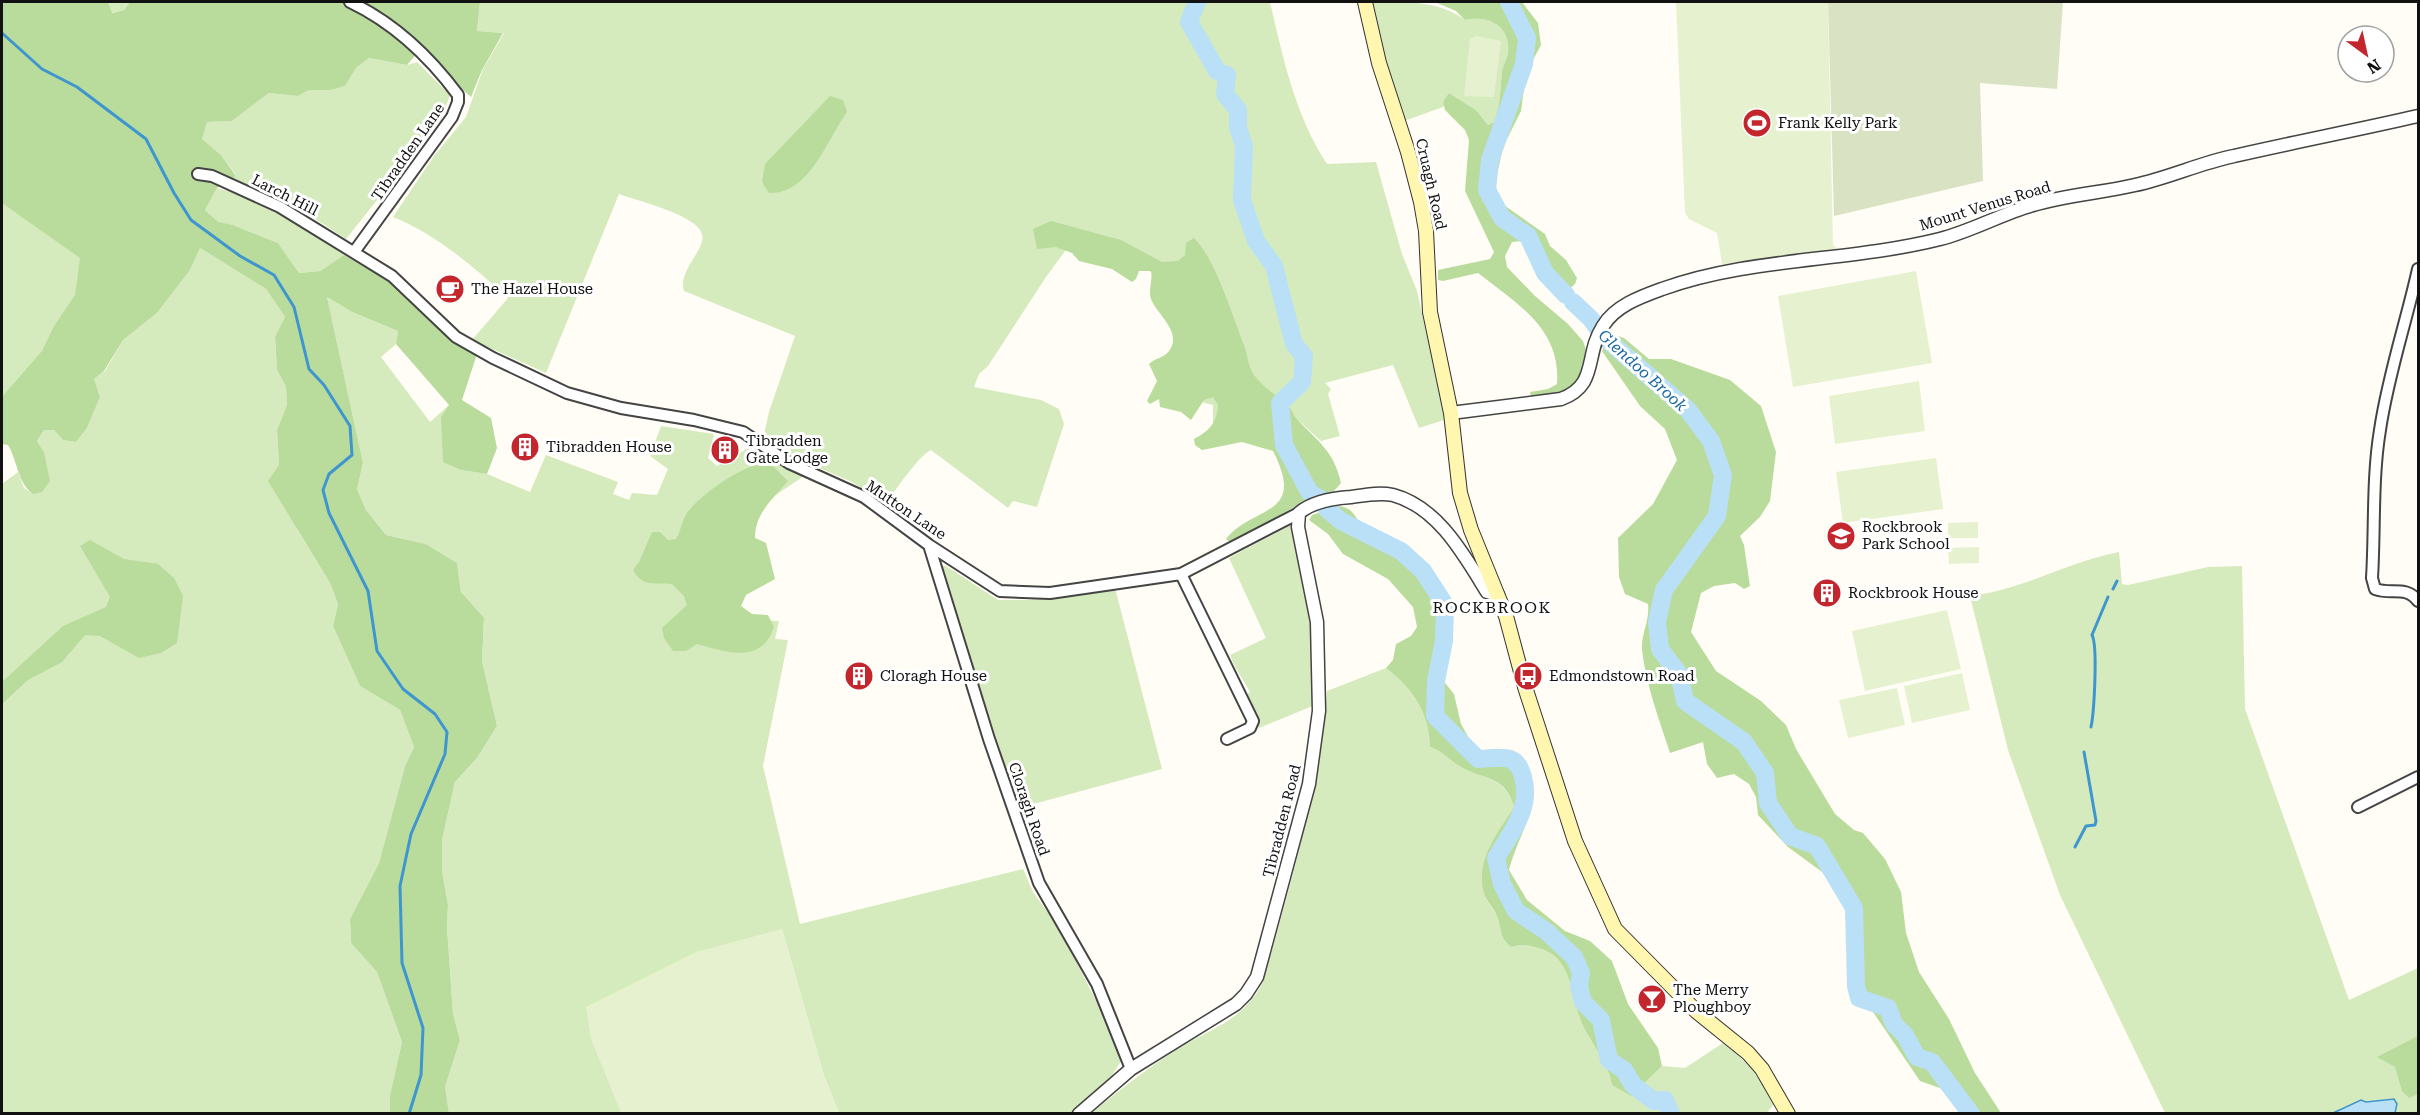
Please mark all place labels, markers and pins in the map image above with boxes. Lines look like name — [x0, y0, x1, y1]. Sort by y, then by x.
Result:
sports icon: Frank Kelly Park — [1741, 107, 1773, 139]
place label: Frank Kelly Park — [1778, 114, 1898, 132]
cafe icon: The Hazel House — [434, 273, 466, 305]
place label: The Hazel House — [471, 280, 593, 298]
building icon: Tibradden House — [509, 431, 541, 463]
place label: Tibradden Gate Lodge — [746, 432, 828, 467]
building icon: Tibradden Gate Lodge — [709, 434, 741, 466]
place label: Tibradden House — [546, 438, 672, 456]
place label: Rockbrook Park School — [1862, 518, 1950, 553]
school or university icon: Rockbrook Park School — [1825, 520, 1857, 552]
building icon: Rockbrook House — [1811, 577, 1843, 609]
place label: Rockbrook House — [1848, 584, 1979, 602]
building icon: Cloragh House — [843, 660, 875, 692]
bus stop icon: Edmondstown Road — [1512, 660, 1544, 692]
place label: Cloragh House — [880, 667, 987, 685]
place label: Edmondstown Road — [1549, 667, 1695, 685]
place label: The Merry Ploughboy — [1673, 981, 1751, 1016]
bar icon: The Merry Ploughboy — [1636, 983, 1668, 1015]

